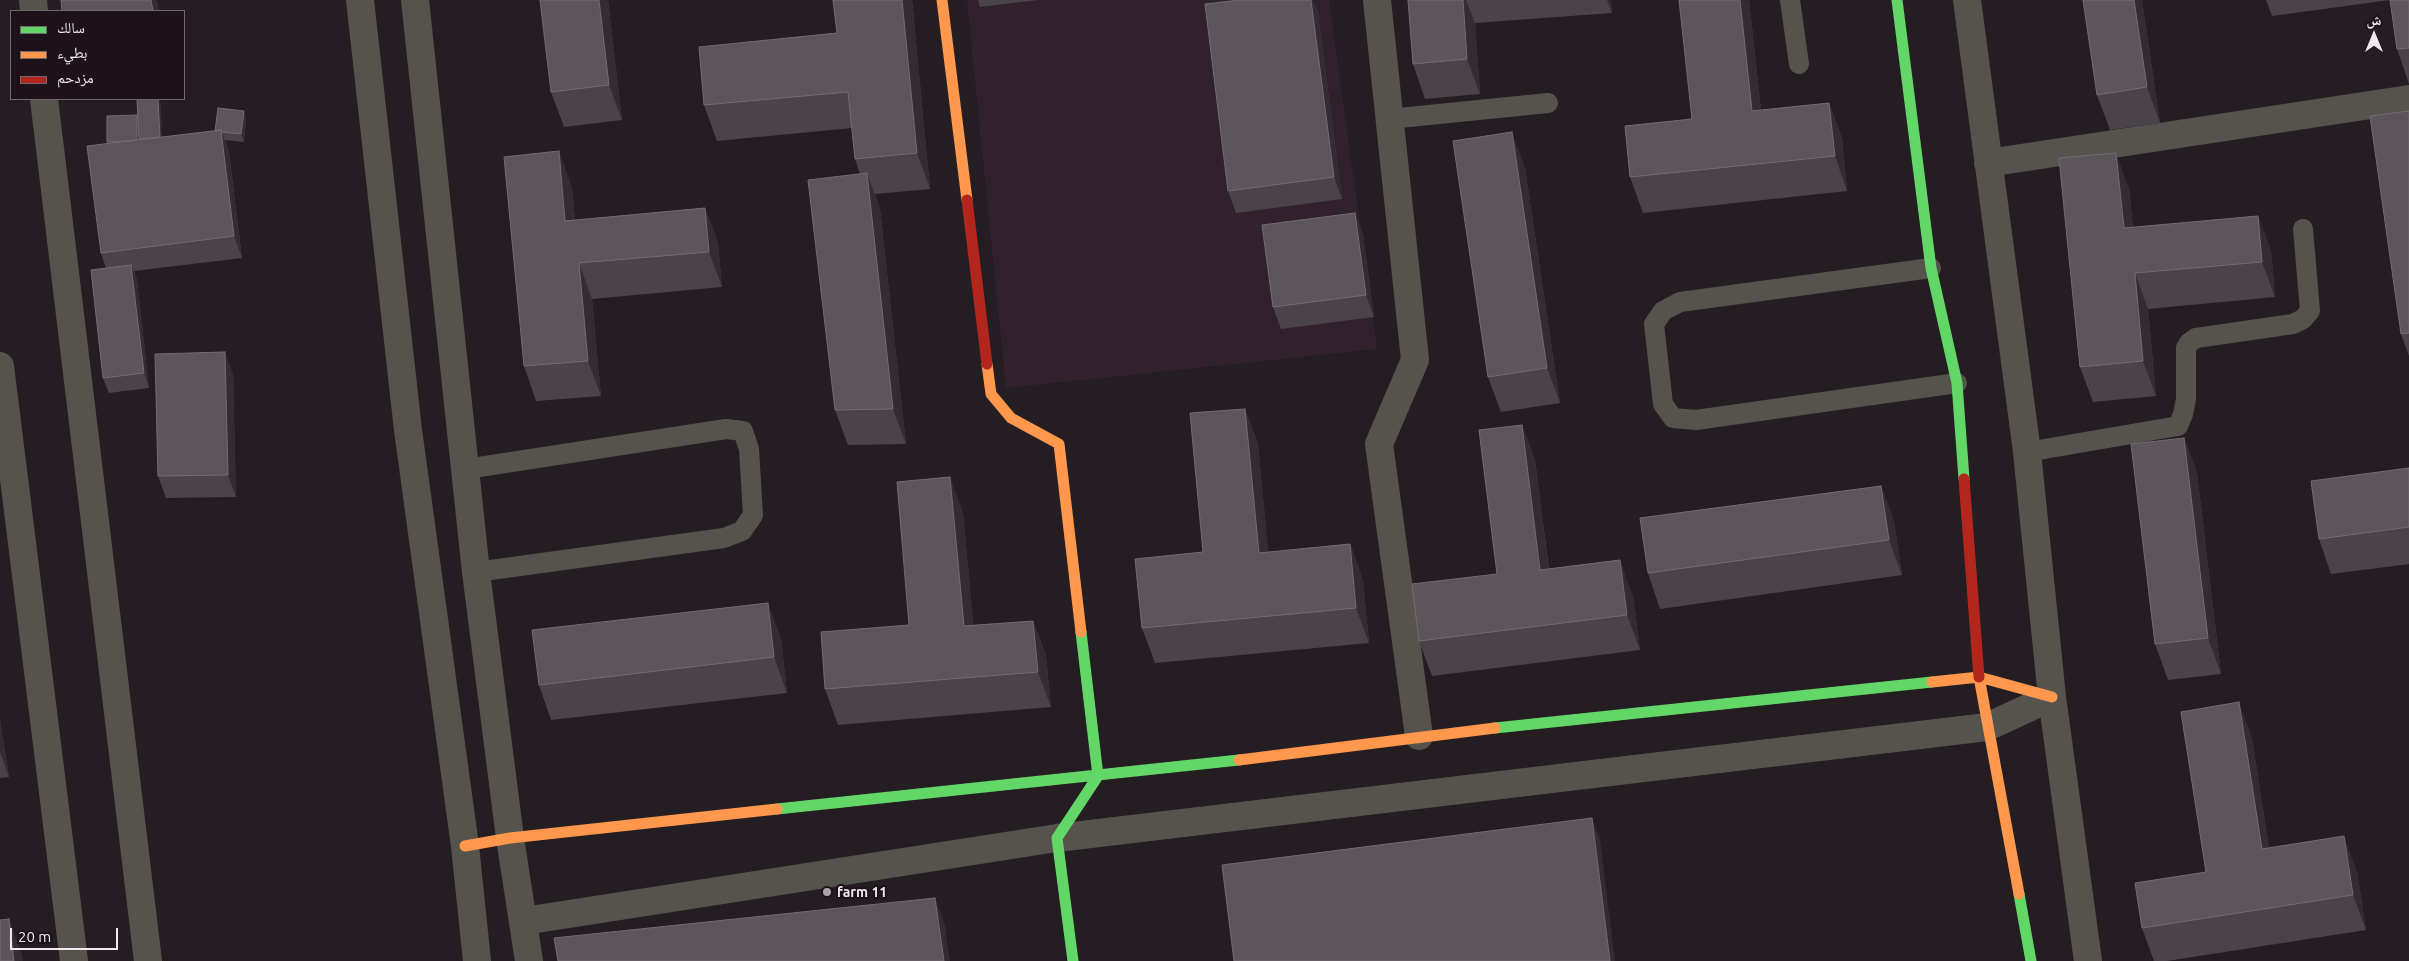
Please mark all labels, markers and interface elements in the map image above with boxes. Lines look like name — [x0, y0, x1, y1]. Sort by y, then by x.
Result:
legend — [10, 10, 185, 100]
north arrow — [2349, 10, 2399, 60]
text: ش — [2367, 12, 2381, 28]
text: سالك — [57, 19, 85, 36]
text: بطيء — [57, 44, 87, 61]
text: مزدحم — [57, 69, 94, 86]
place label: farm 11 — [837, 884, 887, 900]
marker: farm 11 — [821, 886, 833, 898]
scale bar — [12, 918, 120, 950]
text: 20 m — [18, 928, 51, 945]

